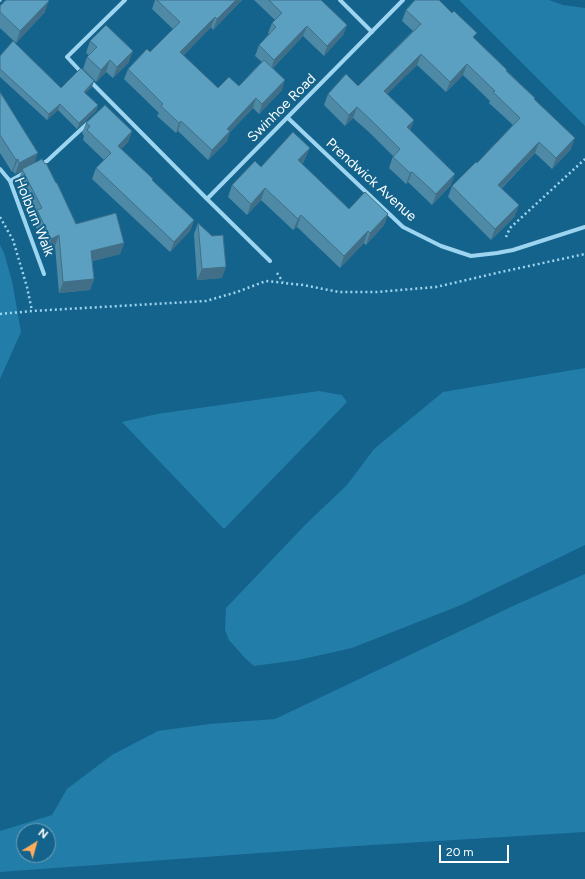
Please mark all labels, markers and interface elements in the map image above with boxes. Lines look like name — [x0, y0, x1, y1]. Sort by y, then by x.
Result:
street label: Swinhoe Road — [244, 70, 320, 146]
street label: Prendwick Avenue — [322, 135, 420, 225]
street label: Holburn Walk — [11, 175, 57, 259]
north arrow — [16, 823, 56, 863]
text: N — [36, 826, 50, 842]
scale bar — [441, 837, 511, 863]
text: 20 m — [446, 845, 474, 859]

